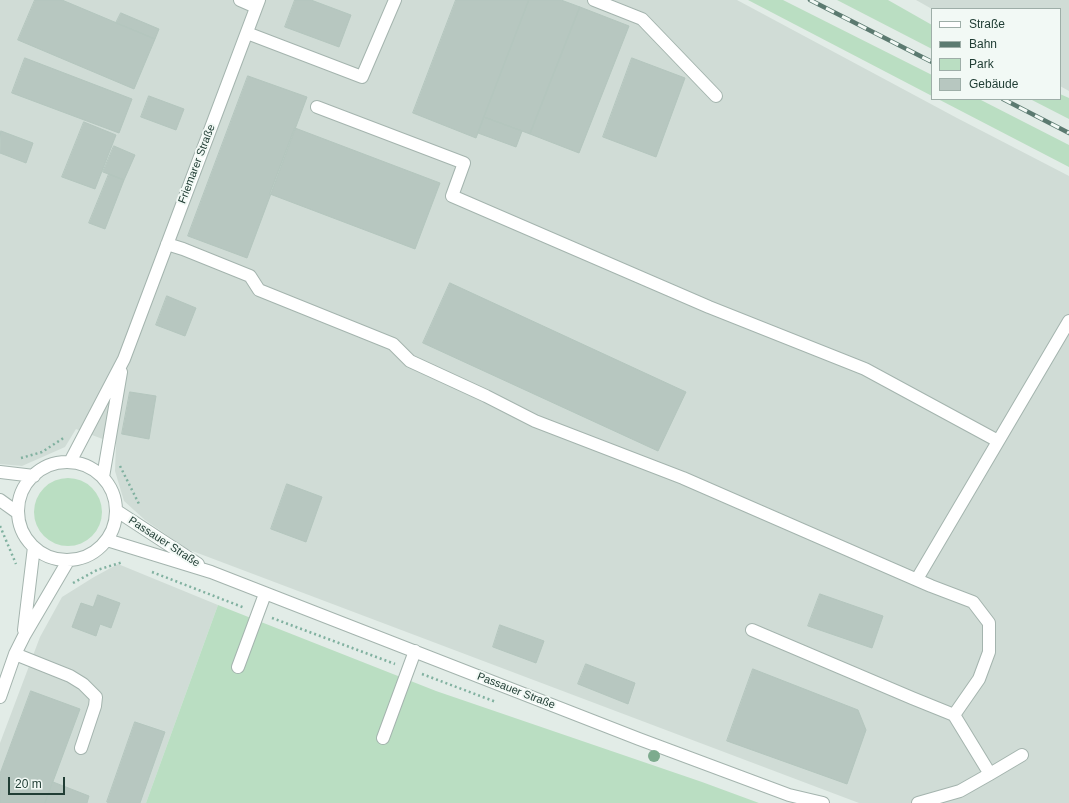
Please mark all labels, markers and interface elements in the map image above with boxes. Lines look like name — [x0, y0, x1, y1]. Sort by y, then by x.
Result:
legend — [931, 8, 1061, 100]
text: Straße — [969, 17, 1005, 31]
text: Bahn — [969, 37, 997, 51]
text: Park — [969, 57, 994, 71]
text: Gebäude — [969, 77, 1018, 91]
street label: Friemarer Straße — [176, 123, 218, 205]
street label: Passauer Straße — [126, 514, 202, 570]
street label: Passauer Straße — [475, 670, 557, 712]
scale bar — [10, 769, 67, 795]
text: 20 m — [15, 777, 42, 791]

